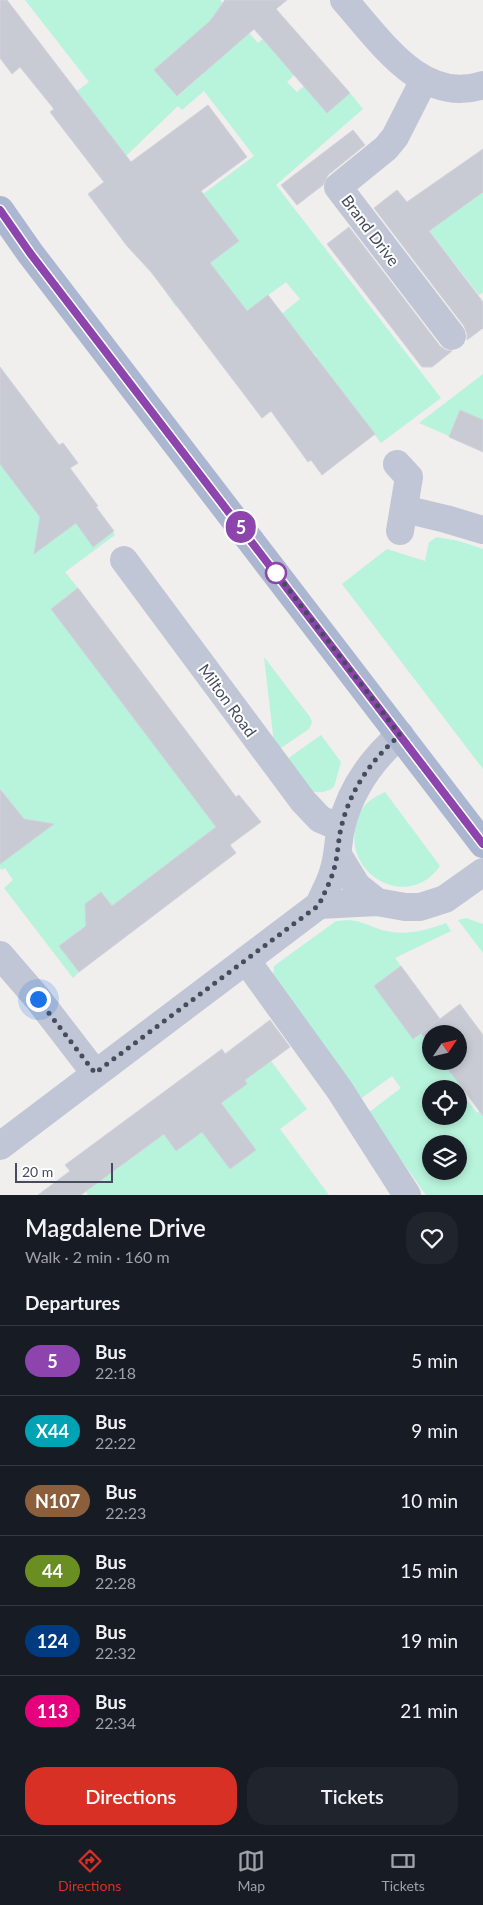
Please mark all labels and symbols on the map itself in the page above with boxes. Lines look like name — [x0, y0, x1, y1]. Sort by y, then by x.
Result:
street label: Brand Drive — [338, 191, 404, 269]
line badge: 5 — [225, 511, 257, 543]
unlabelled marker — [265, 562, 287, 584]
street label: Milton Road — [195, 660, 261, 740]
your location — [26, 987, 51, 1012]
north arrow — [422, 1025, 468, 1070]
scale bar — [15, 1160, 112, 1183]

